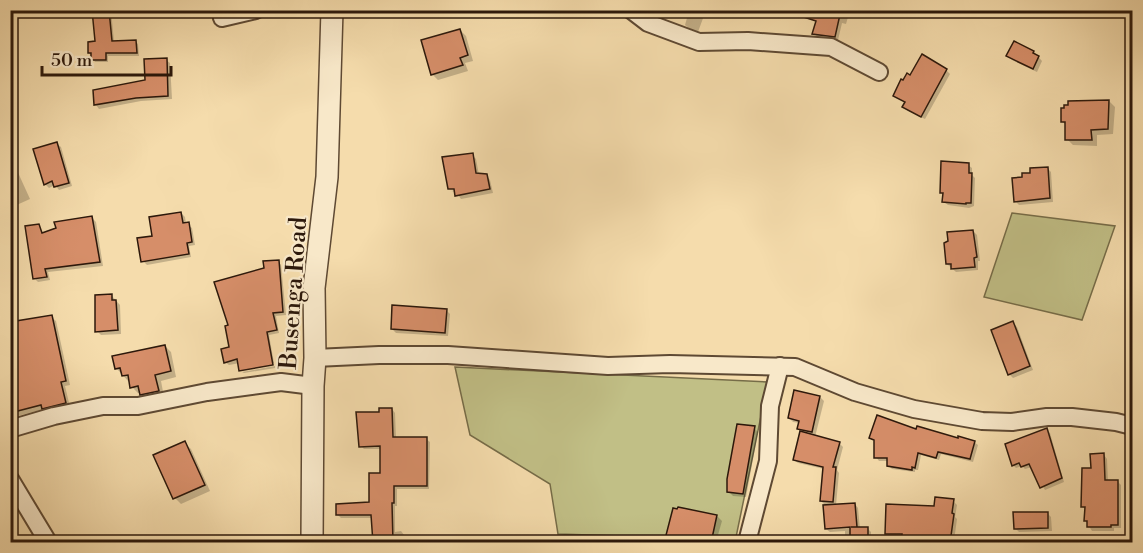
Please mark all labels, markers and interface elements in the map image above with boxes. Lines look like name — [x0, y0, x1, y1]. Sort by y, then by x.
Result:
scale bar — [42, 39, 171, 77]
text: 50 m — [51, 49, 93, 72]
street label: Busenga Road — [274, 216, 314, 371]

